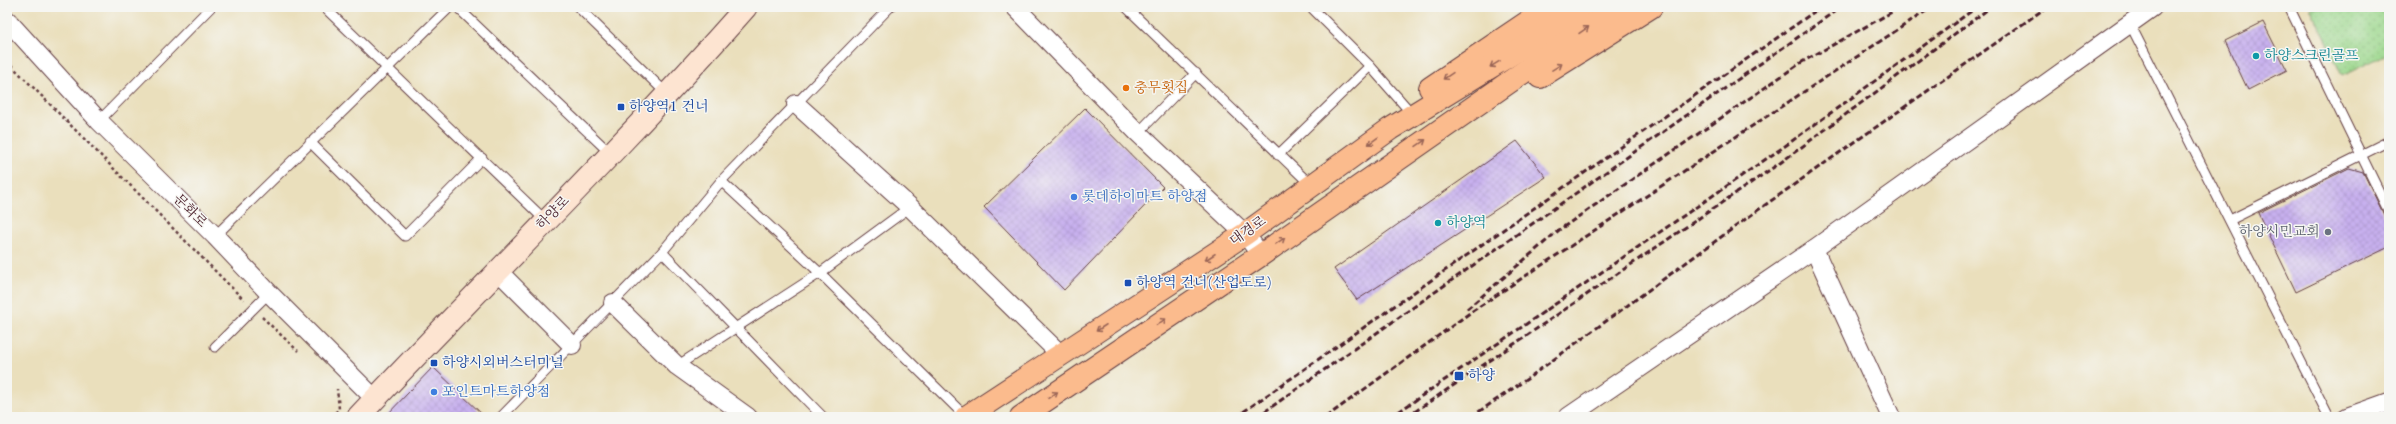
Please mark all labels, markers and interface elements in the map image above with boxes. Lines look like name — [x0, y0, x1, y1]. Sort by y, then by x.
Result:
one-way arrow — [1578, 26, 1589, 34]
place label: 하양스크린골프 — [2264, 48, 2359, 63]
marker: 하양스크린골프 — [2251, 51, 2261, 61]
one-way arrow — [1489, 61, 1501, 69]
one-way arrow — [1551, 63, 1562, 71]
one-way arrow — [1443, 72, 1454, 80]
place label: 충무횟집 — [1134, 80, 1188, 95]
marker: 충무횟집 — [1121, 83, 1131, 93]
place label: 하양역1 건너 — [629, 99, 709, 114]
marker: 하양역1 건너 — [616, 102, 626, 112]
one-way arrow — [1368, 137, 1379, 145]
one-way arrow — [1415, 139, 1426, 147]
place label: 롯데하이마트 하양점 — [1082, 189, 1208, 204]
street label: 문화로 — [171, 191, 210, 231]
marker: 롯데하이마트 하양점 — [1069, 192, 1079, 202]
street label: 하양로 — [533, 193, 572, 232]
street label: 대경로 — [1227, 213, 1269, 248]
place label: 하양역 — [1446, 215, 1487, 230]
marker: 하양역 — [1433, 218, 1443, 228]
place label: 하양시민교회 — [2239, 224, 2320, 239]
marker: 하양시민교회 — [2323, 227, 2333, 237]
one-way arrow — [1274, 237, 1285, 245]
one-way arrow — [1204, 253, 1216, 261]
place label: 하양역 건너(산업도로) — [1136, 275, 1272, 290]
marker: 하양역 건너(산업도로) — [1123, 278, 1133, 288]
one-way arrow — [1155, 318, 1166, 326]
one-way arrow — [1095, 324, 1107, 332]
place label: 하양시외버스터미널 — [442, 355, 564, 370]
marker: 하양시외버스터미널 — [429, 358, 439, 368]
place label: 하양 — [1468, 368, 1496, 383]
marker: 하양 — [1453, 370, 1465, 382]
place label: 포인트마트하양점 — [442, 384, 550, 399]
marker: 포인트마트하양점 — [429, 387, 439, 397]
one-way arrow — [1047, 391, 1058, 399]

